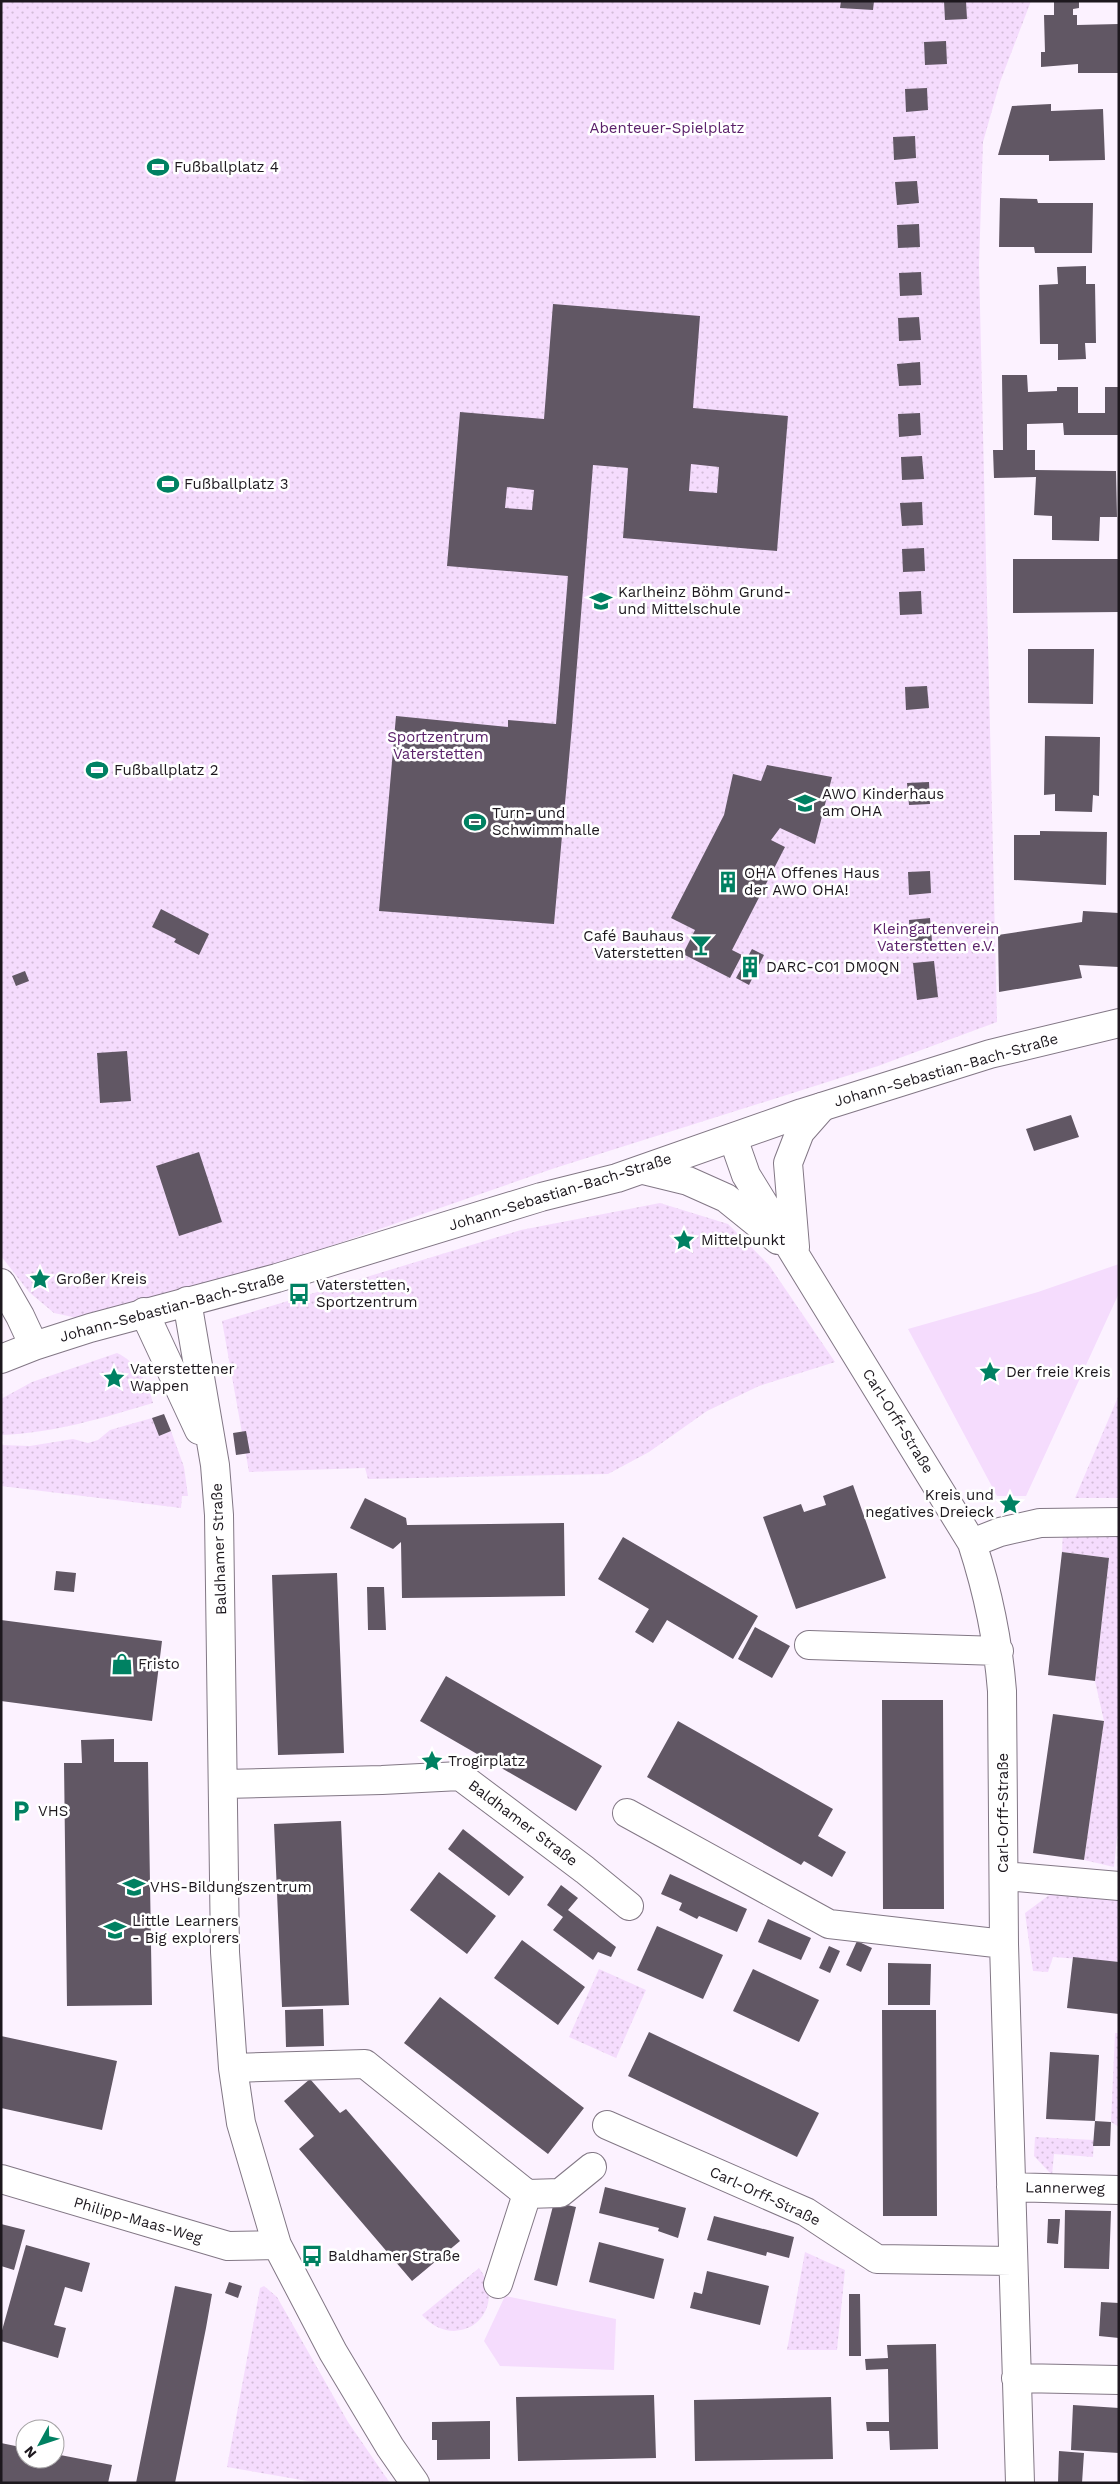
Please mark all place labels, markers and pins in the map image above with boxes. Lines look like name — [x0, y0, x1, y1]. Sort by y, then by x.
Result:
sports icon: Fußballplatz 4 — [145, 154, 171, 180]
place label: Fußballplatz 4 — [174, 158, 279, 176]
sports icon: Fußballplatz 3 — [155, 471, 181, 497]
place label: Fußballplatz 3 — [184, 475, 288, 493]
place label: Karlheinz Böhm Grund- und Mittelschule — [618, 583, 791, 618]
school or university icon: Karlheinz Böhm Grund- und Mittelschule — [588, 588, 614, 614]
sports icon: Fußballplatz 2 — [84, 757, 110, 783]
place label: Fußballplatz 2 — [114, 761, 218, 779]
place label: AWO Kinderhaus am OHA — [822, 785, 944, 820]
school or university icon: AWO Kinderhaus am OHA — [792, 790, 818, 816]
place label: Turn- und Schwimmhalle — [492, 804, 600, 839]
sports icon: Turn- und Schwimmhalle — [462, 809, 488, 835]
place label: OHA Offenes Haus der AWO OHA! — [744, 864, 880, 899]
building icon: OHA Offenes Haus der AWO OHA! — [715, 869, 741, 895]
place label: Café Bauhaus Vaterstetten — [583, 927, 684, 962]
bar icon: Café Bauhaus Vaterstetten — [688, 932, 714, 958]
building icon: DARC-C01 DM0QN — [737, 954, 763, 980]
place label: DARC-C01 DM0QN — [766, 958, 900, 976]
place icon: Mittelpunkt — [671, 1227, 697, 1253]
place label: Mittelpunkt — [701, 1231, 786, 1249]
place icon: Großer Kreis — [27, 1266, 53, 1292]
place label: Großer Kreis — [56, 1270, 147, 1288]
place label: Vaterstetten, Sportzentrum — [316, 1276, 418, 1311]
bus stop icon: Vaterstetten, Sportzentrum — [286, 1281, 312, 1307]
place icon: Der freie Kreis — [977, 1359, 1003, 1385]
place label: Vaterstettener Wappen — [130, 1360, 235, 1395]
place label: Der freie Kreis — [1006, 1363, 1111, 1381]
place icon: Vaterstettener Wappen — [101, 1365, 127, 1391]
place label: Kreis und negatives Dreieck — [865, 1486, 994, 1521]
place icon: Kreis und negatives Dreieck — [997, 1491, 1023, 1517]
shop icon: Fristo — [109, 1651, 135, 1677]
place label: Fristo — [138, 1655, 180, 1673]
place icon: Trogirplatz — [419, 1748, 445, 1774]
place label: Trogirplatz — [448, 1752, 525, 1770]
parking icon: VHS — [8, 1798, 34, 1824]
place label: VHS — [38, 1802, 68, 1820]
school or university icon: VHS-Bildungszentrum — [121, 1874, 147, 1900]
place label: VHS-Bildungszentrum — [150, 1878, 312, 1896]
place label: Little Learners - Big explorers — [132, 1912, 239, 1947]
school or university icon: Little Learners - Big explorers — [102, 1917, 128, 1943]
bus stop icon: Baldhamer Straße — [299, 2243, 325, 2269]
place label: Baldhamer Straße — [328, 2247, 460, 2265]

